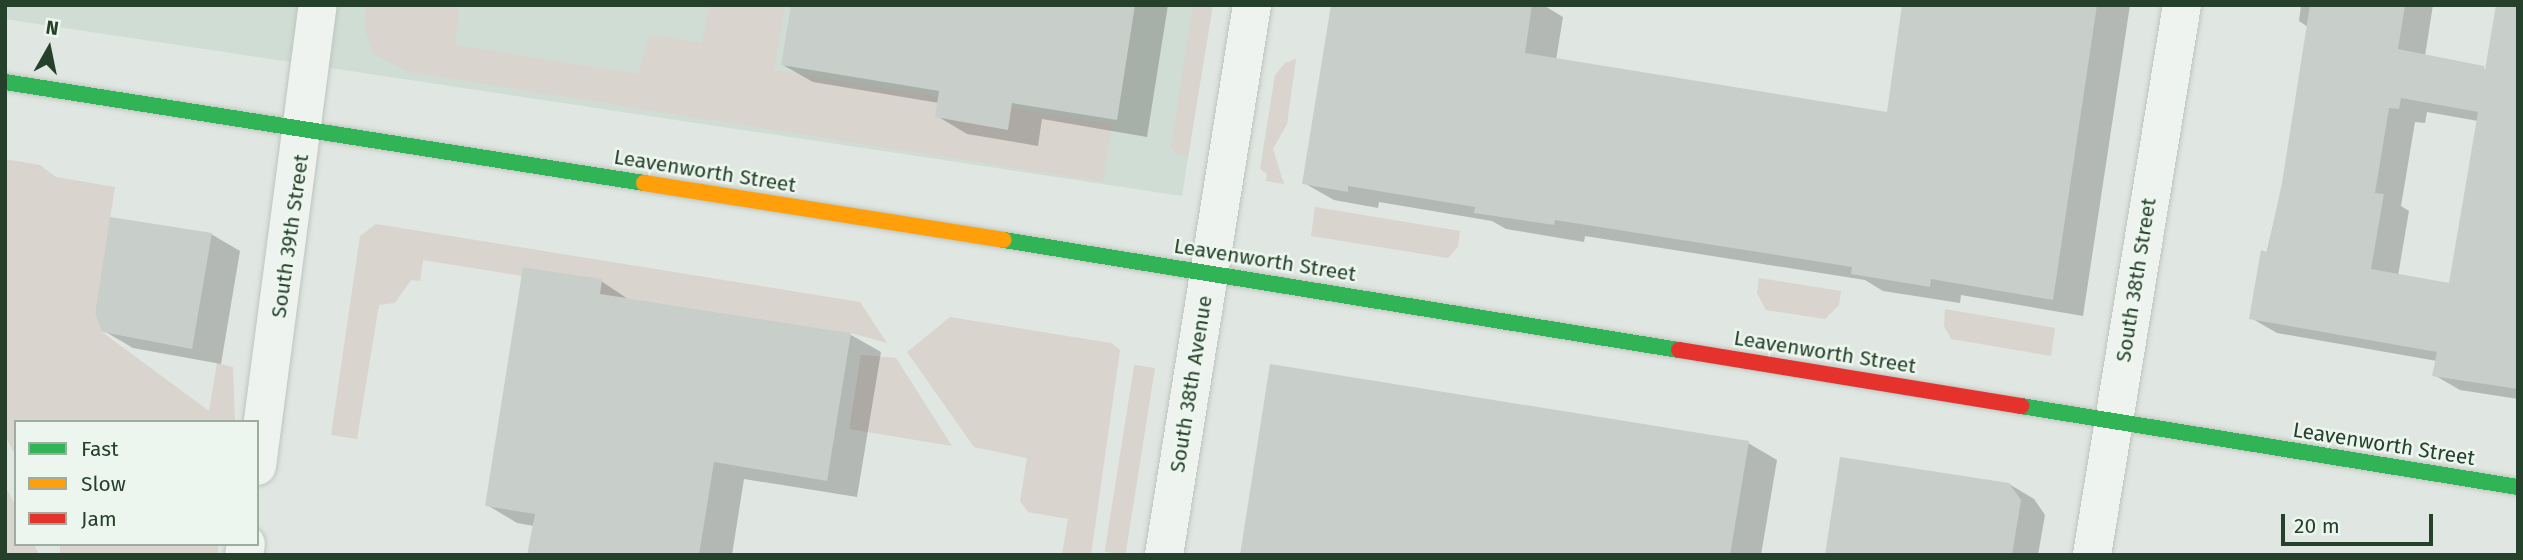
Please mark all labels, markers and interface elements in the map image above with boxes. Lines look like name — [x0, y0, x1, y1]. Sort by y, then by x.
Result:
north arrow — [14, 14, 84, 84]
text: N — [44, 15, 60, 40]
street label: Leavenworth Street — [612, 144, 798, 198]
street label: South 39th Street — [266, 153, 314, 319]
street label: South 38th Street — [2111, 196, 2161, 364]
street label: Leavenworth Street — [1172, 233, 1358, 287]
street label: South 38th Avenue — [1165, 294, 1217, 474]
street label: Leavenworth Street — [1732, 325, 1918, 379]
street label: Leavenworth Street — [2291, 417, 2477, 471]
legend — [14, 420, 259, 546]
text: Fast — [81, 436, 119, 462]
text: Slow — [81, 471, 126, 497]
scale bar — [2285, 500, 2437, 544]
text: Jam — [81, 506, 117, 532]
text: 20 m — [2294, 513, 2340, 539]

